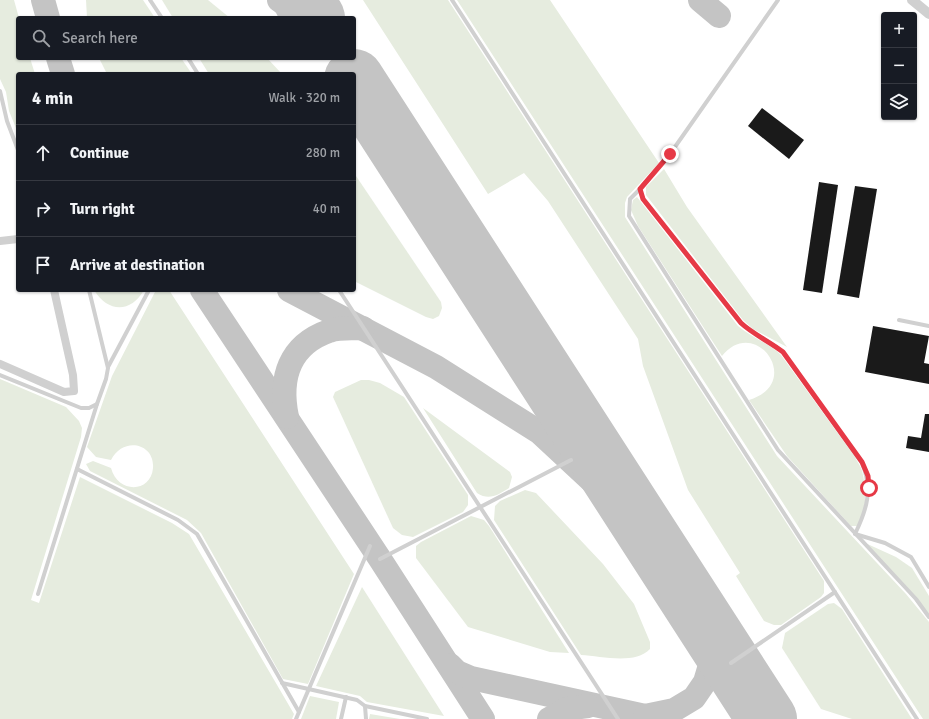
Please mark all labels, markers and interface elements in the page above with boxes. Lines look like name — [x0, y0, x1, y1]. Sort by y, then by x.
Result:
map controls — [881, 12, 917, 120]
button: + — [881, 12, 917, 48]
search box — [16, 16, 356, 60]
icon: search — [30, 27, 52, 49]
text: Search here — [62, 29, 138, 47]
button: − — [881, 48, 917, 84]
button: layers — [881, 84, 917, 120]
text: 4 min — [32, 88, 73, 109]
text: Walk · 320 m — [269, 90, 340, 106]
icon: ahead — [32, 142, 54, 164]
text: Continue — [70, 144, 129, 162]
text: 280 m — [306, 145, 340, 161]
route end — [661, 145, 679, 163]
icon: right — [32, 198, 54, 220]
text: Turn right — [70, 200, 135, 218]
text: 40 m — [313, 201, 340, 217]
icon: arrive — [32, 254, 54, 276]
text: Arrive at destination — [70, 256, 205, 274]
route start — [860, 479, 878, 497]

